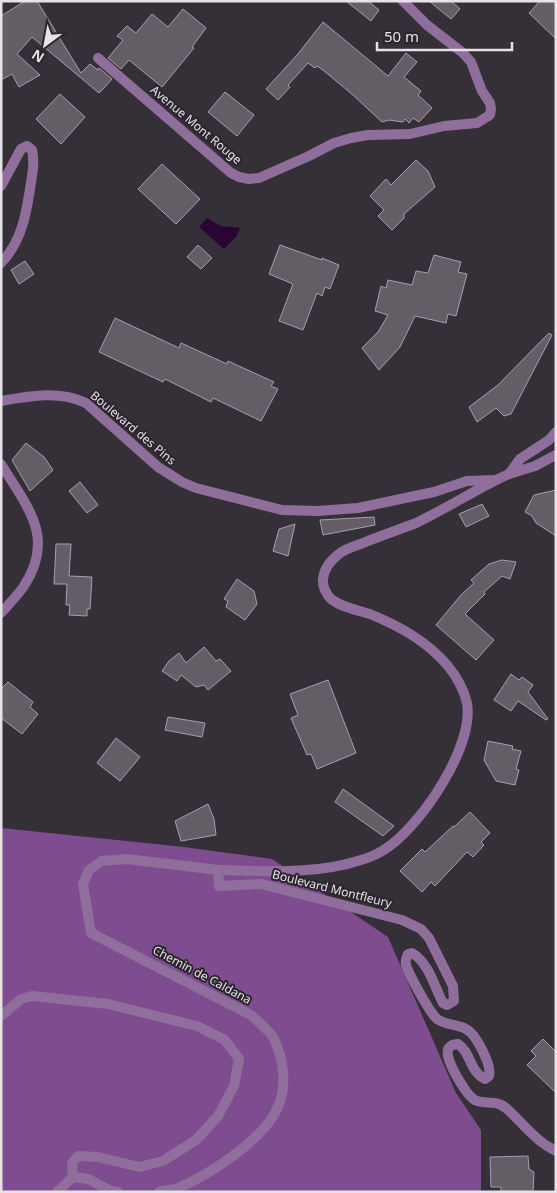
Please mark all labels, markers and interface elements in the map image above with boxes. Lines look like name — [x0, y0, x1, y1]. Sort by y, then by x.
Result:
north arrow — [20, 20, 70, 70]
scale bar — [377, 20, 512, 52]
text: 50 m — [384, 26, 419, 46]
text: N — [28, 45, 48, 68]
street label: Avenue Mont Rouge — [147, 81, 246, 168]
street label: Boulevard des Pins — [87, 387, 180, 469]
street label: Boulevard Montfleury — [271, 865, 394, 912]
street label: Chemin de Caldana — [150, 941, 255, 1008]

